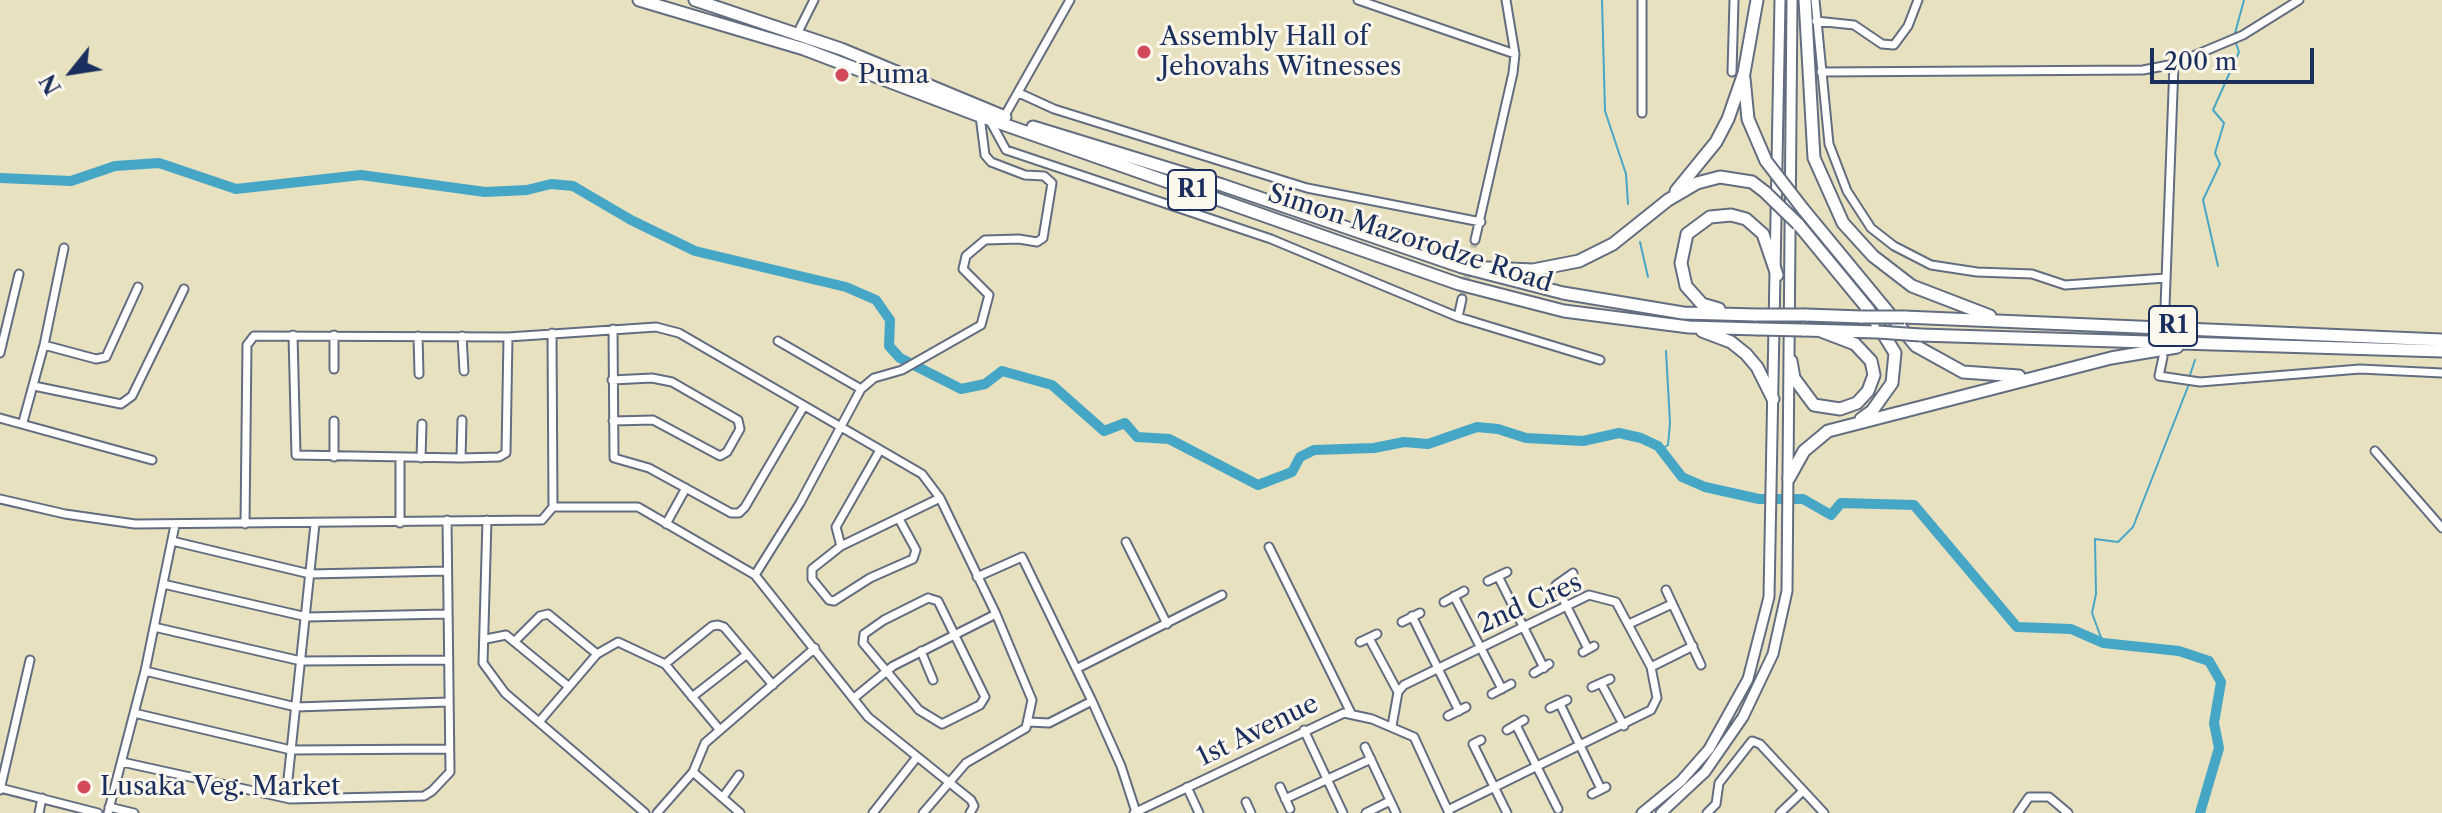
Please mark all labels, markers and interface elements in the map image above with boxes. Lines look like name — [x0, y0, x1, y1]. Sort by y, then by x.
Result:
place label: Assembly Hall of Jehovahs Witnesses — [1160, 21, 1401, 82]
north arrow — [32, 32, 112, 112]
scale bar — [2154, 32, 2318, 82]
marker: Assembly Hall of Jehovahs Witnesses — [1135, 43, 1153, 61]
text: 200 m — [2164, 47, 2237, 76]
place label: Puma — [858, 59, 929, 91]
marker: Puma — [833, 66, 851, 84]
text: N — [34, 69, 67, 99]
road number: R1 — [1168, 170, 1216, 210]
street label: Simon Mazorodze Road — [1264, 178, 1556, 300]
road number: R1 — [2149, 306, 2197, 346]
street label: 2nd Cres — [1473, 567, 1587, 641]
street label: 1st Avenue — [1192, 688, 1324, 774]
place label: Lusaka Veg. Market — [100, 771, 340, 803]
marker: Lusaka Veg. Market — [75, 778, 93, 796]

